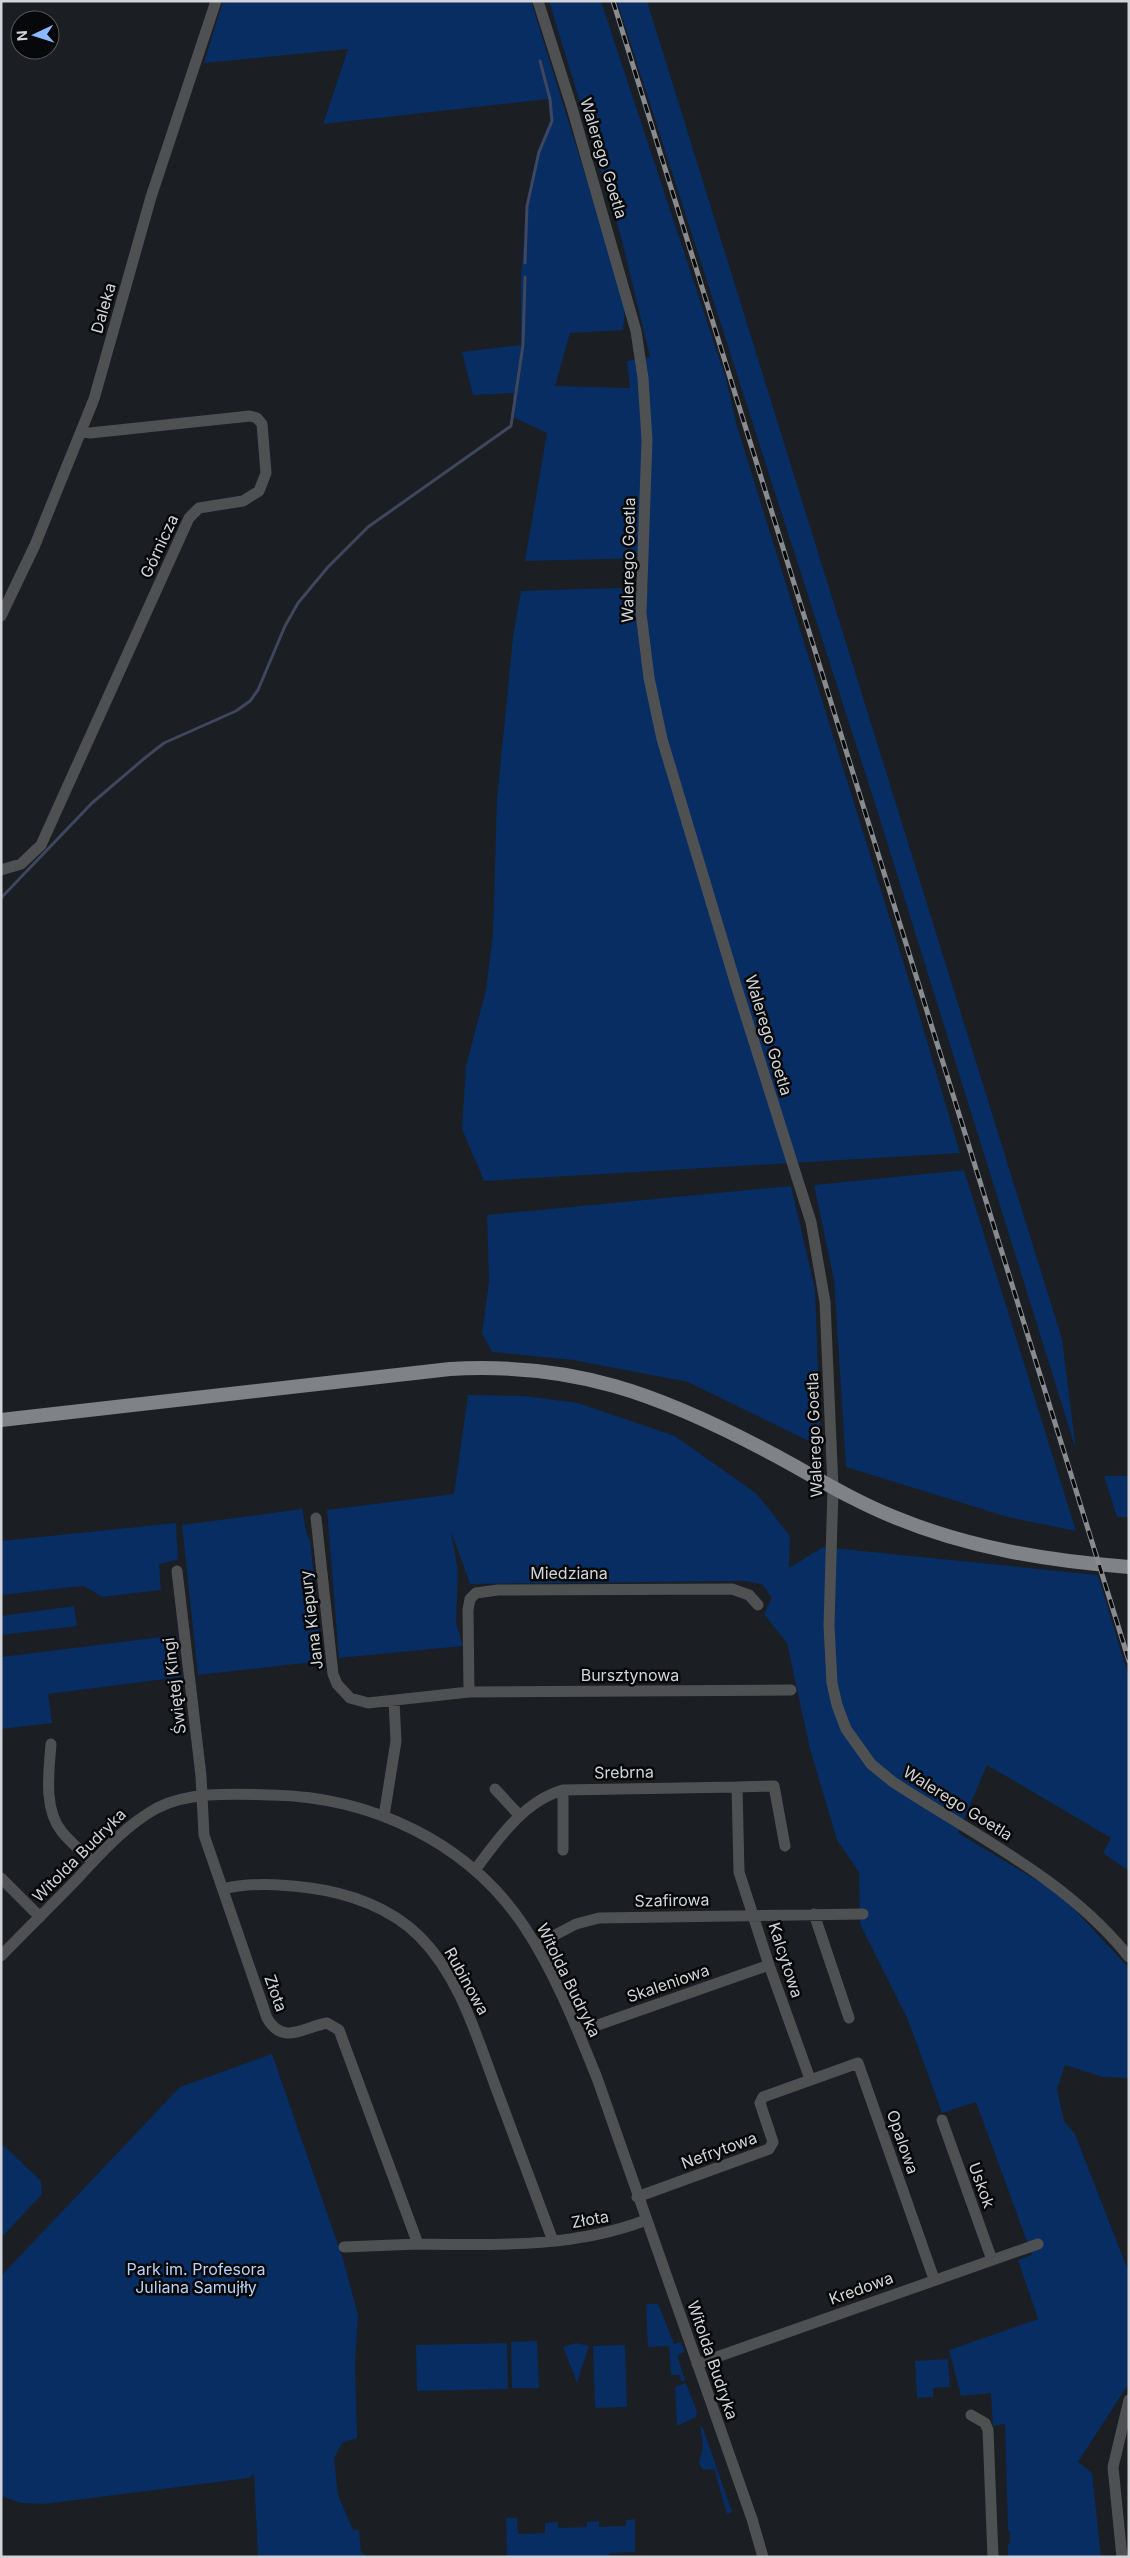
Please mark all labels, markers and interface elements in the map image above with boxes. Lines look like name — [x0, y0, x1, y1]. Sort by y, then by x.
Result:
north arrow — [10, 10, 60, 60]
text: N — [13, 30, 30, 42]
street label: Walerego Goetla — [576, 95, 632, 221]
street label: Daleka — [86, 280, 120, 336]
street label: Walerego Goetla — [617, 497, 639, 623]
street label: Górnicza — [136, 511, 182, 581]
street label: Walerego Goetla — [741, 972, 797, 1098]
street label: Walerego Goetla — [802, 1372, 826, 1498]
street label: Miedziana — [530, 1563, 608, 1583]
street label: Jana Kiepury — [295, 1569, 327, 1671]
street label: Świętej Kingi — [158, 1636, 190, 1736]
street label: Bursztynowa — [581, 1665, 679, 1685]
street label: Srebrna — [594, 1761, 654, 1783]
street label: Walerego Goetla — [900, 1761, 1016, 1845]
street label: Witolda Budryka — [28, 1804, 130, 1906]
street label: Szafirowa — [634, 1889, 710, 1911]
street label: Witolda Budryka — [533, 1920, 605, 2040]
street label: Kalcytowa — [764, 1920, 808, 2000]
street label: Rubinowa — [440, 1944, 494, 2018]
street label: Skaleniowa — [624, 1960, 712, 2006]
street label: Złota — [260, 1972, 292, 2014]
street label: Opalowa — [883, 2107, 923, 2177]
street label: Nefrytowa — [678, 2127, 760, 2173]
street label: Uskok — [965, 2159, 1000, 2211]
street label: Złota — [570, 2206, 610, 2232]
park label: Park im. Profesora Juliana Samujłły — [126, 2259, 266, 2297]
street label: Kredowa — [826, 2267, 896, 2309]
street label: Witolda Budryka — [683, 2298, 743, 2422]

